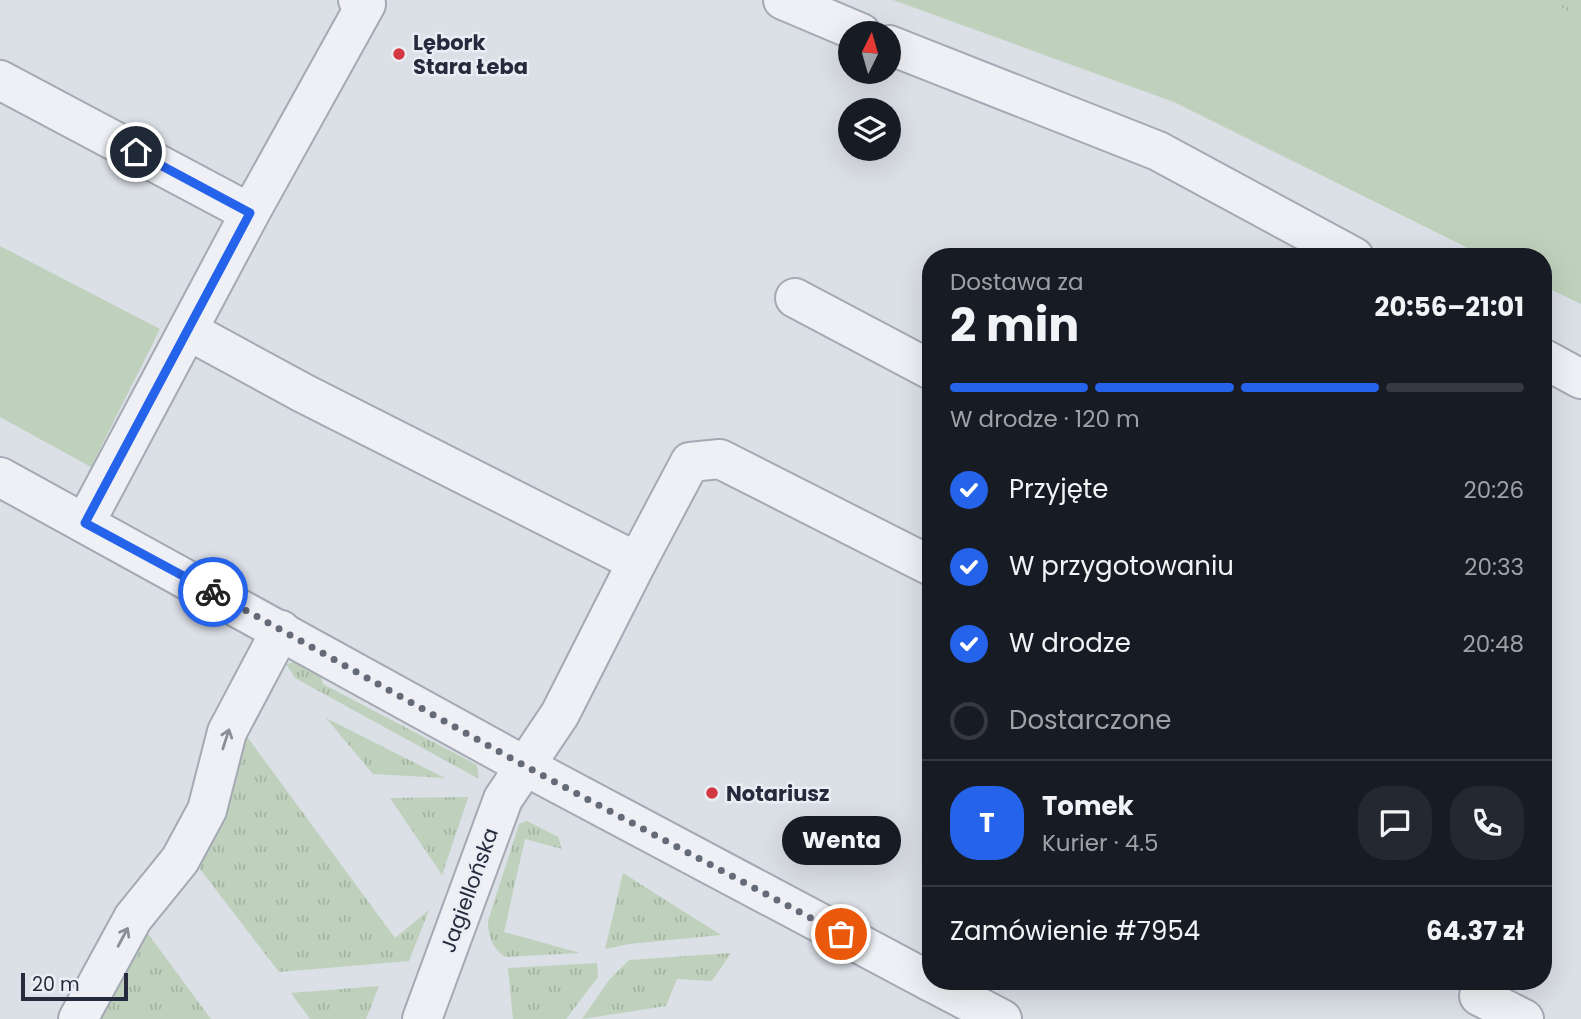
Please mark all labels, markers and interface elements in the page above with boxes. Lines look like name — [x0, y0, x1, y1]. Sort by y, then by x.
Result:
north arrow — [838, 21, 901, 84]
map controls — [838, 21, 901, 161]
place label: Lębork Stara Łeba — [413, 28, 528, 81]
marker: Lębork Stara Łeba — [391, 46, 407, 62]
button: layers — [838, 98, 901, 161]
pin — [106, 122, 166, 182]
icon: home — [117, 133, 155, 171]
text: Dostawa za — [950, 266, 1083, 298]
text: 20:56–21:01 — [1375, 289, 1524, 325]
text: 2 min — [950, 293, 1079, 357]
text: W drodze · 120 m — [950, 403, 1140, 435]
icon: check — [950, 471, 988, 509]
text: Przyjęte — [1009, 471, 1108, 507]
text: 20:26 — [1464, 474, 1524, 506]
icon: check — [950, 548, 988, 586]
text: W przygotowaniu — [1009, 548, 1234, 584]
text: 20:33 — [1464, 551, 1524, 583]
courier — [178, 557, 248, 627]
icon: bike — [194, 573, 232, 611]
icon: check — [950, 625, 988, 663]
text: W drodze — [1009, 625, 1131, 661]
text: 20:48 — [1462, 628, 1524, 660]
text: Dostarczone — [1009, 702, 1171, 738]
one-way arrow — [221, 728, 234, 750]
place label: Notariusz — [726, 779, 829, 808]
marker: Notariusz — [704, 785, 720, 801]
button: chat — [1358, 786, 1432, 860]
button: phone — [1450, 786, 1524, 860]
text: Tomek — [1042, 788, 1134, 824]
text: T — [979, 805, 995, 841]
callout: Wenta — [782, 815, 900, 864]
street label: Jagiellońska — [433, 824, 505, 956]
text: Wenta — [802, 824, 881, 856]
text: Kurier · 4.5 — [1042, 827, 1158, 859]
pin — [811, 904, 871, 964]
text: Zamówienie #7954 — [950, 913, 1200, 949]
text: 64.37 zł — [1426, 913, 1524, 949]
icon: bag — [822, 915, 860, 953]
one-way arrow — [116, 928, 130, 948]
scale bar — [21, 970, 128, 1002]
text: 20 m — [32, 971, 80, 998]

